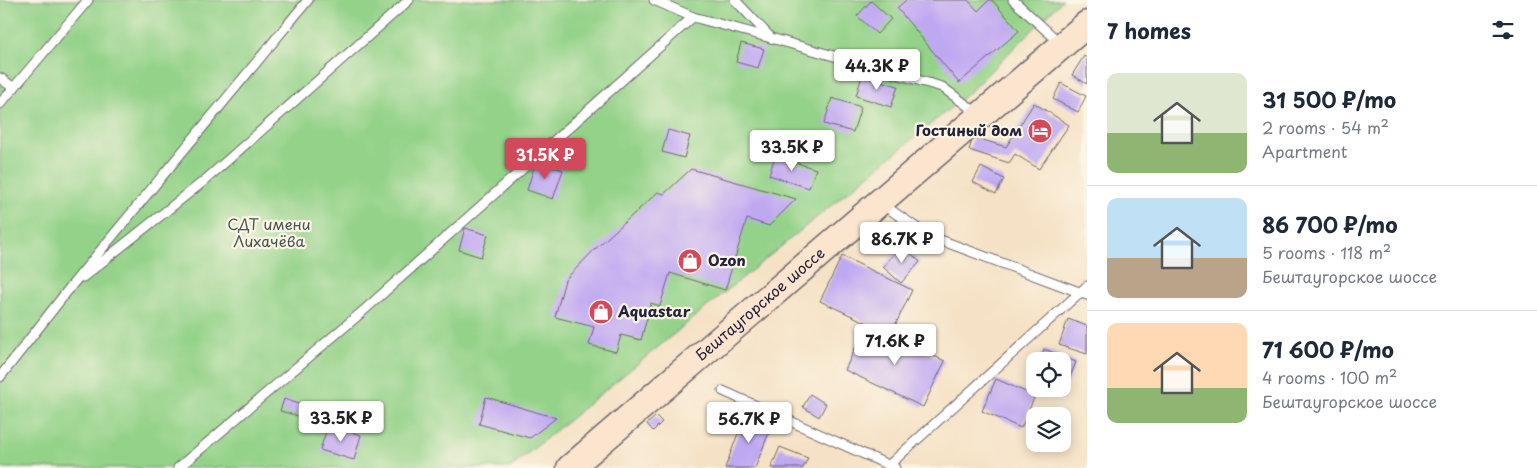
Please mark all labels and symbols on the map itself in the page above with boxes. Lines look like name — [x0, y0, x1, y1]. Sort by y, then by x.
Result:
pin: 44.3K ₽ — [831, 48, 923, 91]
place label: Гостиный дом — [915, 118, 1022, 141]
hotel icon: Гостиный дом — [1027, 118, 1053, 144]
pin: 33.5K ₽ — [746, 130, 838, 172]
pin: 31.5K ₽ — [499, 138, 591, 180]
park label: СДТ имени Лихачёва — [227, 212, 311, 252]
pin: 86.7K ₽ — [856, 222, 948, 264]
street label: Бештаугорское шоссе — [690, 241, 829, 366]
shop icon: Ozon — [677, 248, 703, 274]
place label: Ozon — [708, 248, 746, 271]
shop icon: Aquastar — [588, 299, 614, 325]
place label: Aquastar — [617, 299, 691, 322]
pin: 71.6K ₽ — [849, 324, 941, 366]
pin: 33.5K ₽ — [295, 400, 387, 443]
pin: 56.7K ₽ — [703, 402, 795, 444]

